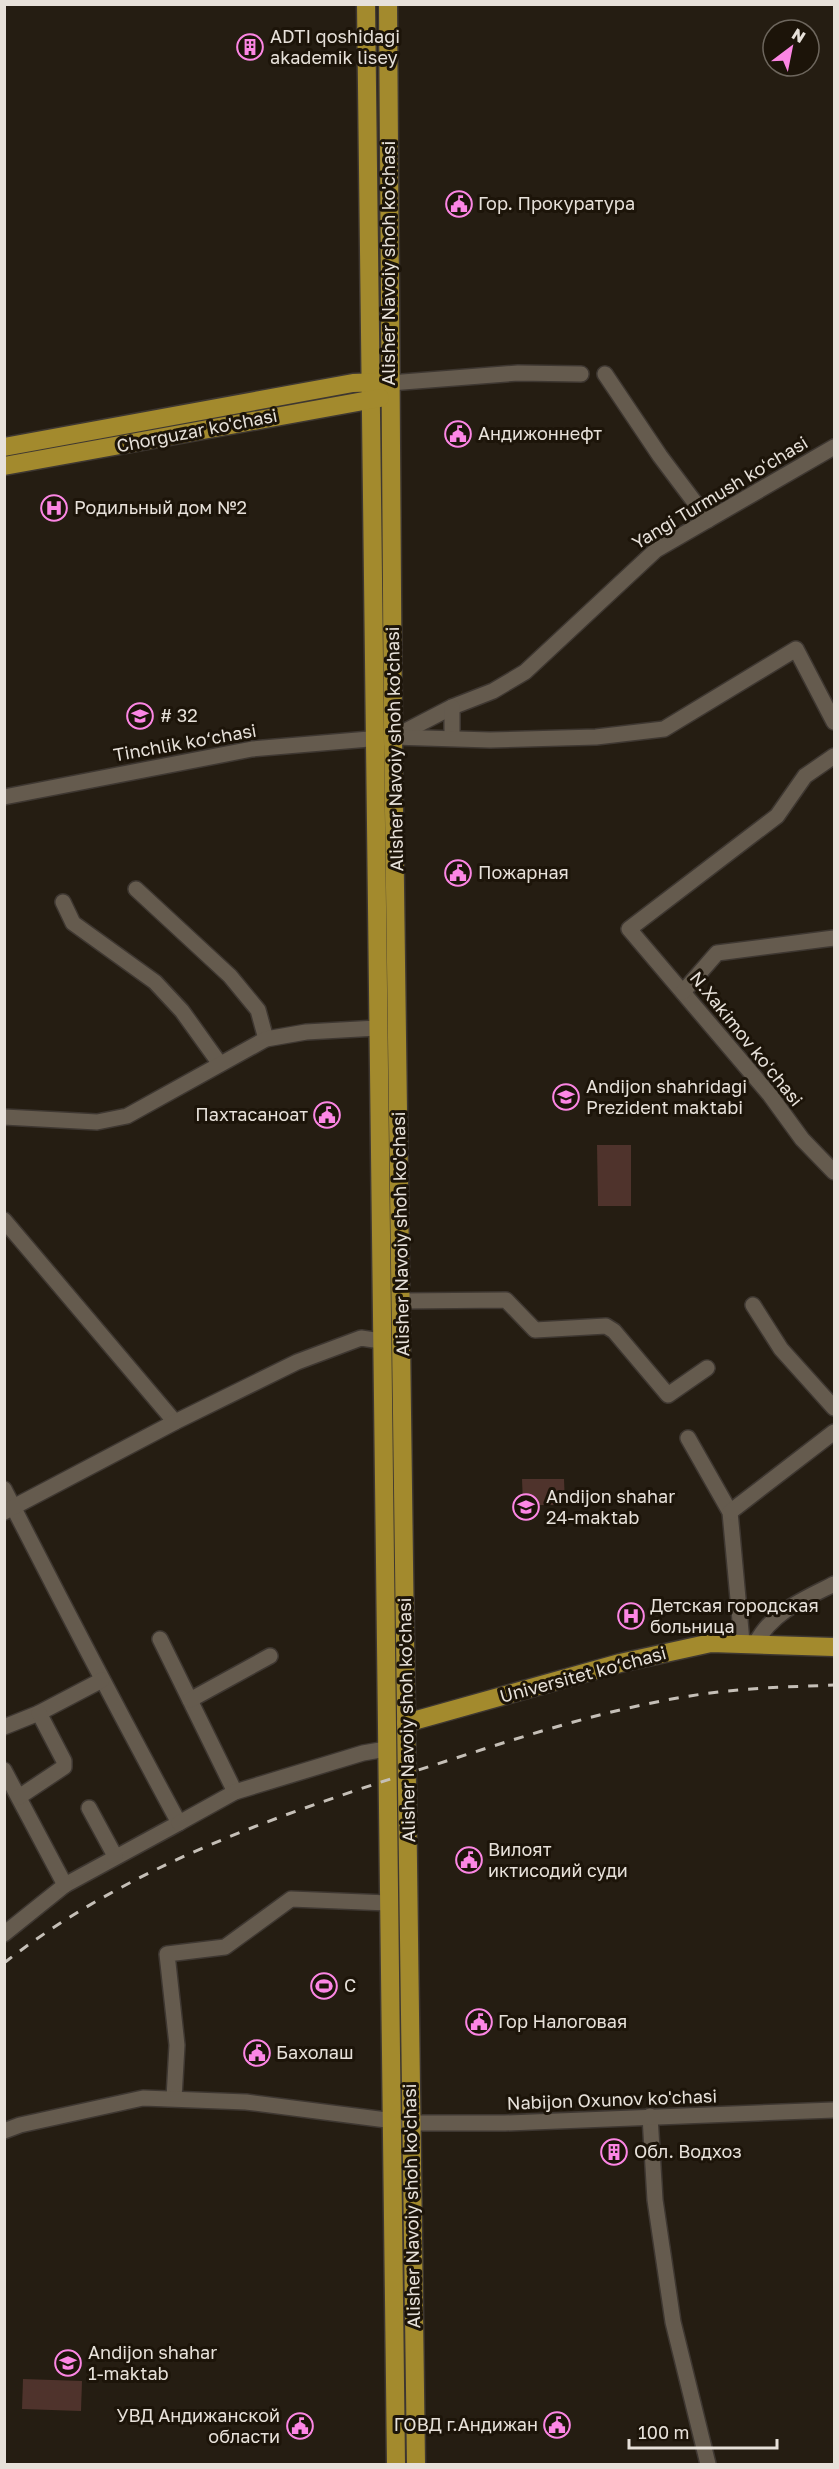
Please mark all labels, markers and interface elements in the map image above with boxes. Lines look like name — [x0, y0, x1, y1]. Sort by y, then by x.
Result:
north arrow — [761, 18, 821, 78]
text: N — [788, 24, 809, 47]
place label: ADTI qoshidagi akademik lisey — [270, 25, 400, 68]
building icon: ADTI qoshidagi akademik lisey — [235, 32, 265, 62]
street label: Alisher Navoiy shoh ko'chasi — [377, 141, 399, 385]
public building icon: Гор. Прокуратура — [444, 189, 474, 219]
place label: Гор. Прокуратура — [478, 192, 635, 214]
street label: Chorguzar ko'chasi — [115, 404, 279, 456]
public building icon: Андижоннефт — [443, 419, 473, 449]
place label: Андижоннефт — [478, 422, 602, 444]
street label: Yangi Turmush koʻchasi — [628, 431, 811, 553]
hospital icon: Родильный дом №2 — [39, 493, 69, 523]
place label: Родильный дом №2 — [74, 496, 247, 518]
street label: Alisher Navoiy shoh ko'chasi — [381, 626, 407, 872]
school or university icon: # 32 — [125, 701, 155, 731]
place label: # 32 — [160, 704, 198, 726]
street label: Tinchlik kо‘chasi — [112, 719, 258, 765]
public building icon: Пожарная — [443, 858, 473, 888]
place label: Пожарная — [478, 861, 569, 883]
street label: N.Xakimov koʻchasi — [686, 967, 808, 1110]
place label: Andijon shahridagi Prezident maktabi — [586, 1075, 747, 1118]
school or university icon: Andijon shahridagi Prezident maktabi — [551, 1082, 581, 1112]
public building icon: Пахтасаноат — [312, 1100, 342, 1130]
place label: Пахтасаноат — [195, 1103, 308, 1125]
street label: Alisher Navoiy shoh ko'chasi — [387, 1111, 413, 1357]
place label: Andijon shahar 24-maktab — [546, 1485, 675, 1528]
school or university icon: Andijon shahar 24-maktab — [511, 1492, 541, 1522]
place label: Детская городская больница — [650, 1594, 819, 1637]
street label: Alisher Navoiy shoh ko'chasi — [393, 1597, 419, 1843]
hospital icon: Детская городская больница — [616, 1601, 646, 1631]
street label: Universitet kо‘chasi — [497, 1641, 668, 1707]
place label: Вилоят иктисодий суди — [488, 1838, 628, 1881]
public building icon: Вилоят иктисодий суди — [454, 1845, 484, 1875]
sports icon: С — [309, 1971, 339, 2001]
place label: С — [344, 1974, 356, 1996]
public building icon: Гор Налоговая — [464, 2007, 494, 2037]
place label: Гор Налоговая — [498, 2010, 627, 2032]
public building icon: Бахолаш — [242, 2038, 272, 2068]
place label: Бахолаш — [276, 2041, 354, 2063]
street label: Alisher Navoiy shoh ko'chasi — [398, 2083, 424, 2329]
street label: Nabijon Oxunov ko'chasi — [506, 2084, 718, 2114]
building icon: Обл. Водхоз — [599, 2137, 629, 2167]
place label: Обл. Водхоз — [634, 2140, 742, 2162]
place label: Andijon shahar 1-maktab — [88, 2341, 217, 2384]
school or university icon: Andijon shahar 1-maktab — [53, 2348, 83, 2378]
place label: УВД Андижанской области — [116, 2404, 280, 2447]
public building icon: ГОВД г.Андижан — [542, 2410, 572, 2440]
public building icon: УВД Андижанской области — [285, 2411, 315, 2441]
scale bar — [629, 2412, 778, 2450]
place label: ГОВД г.Андижан — [394, 2413, 538, 2435]
text: 100 m — [638, 2421, 689, 2443]

